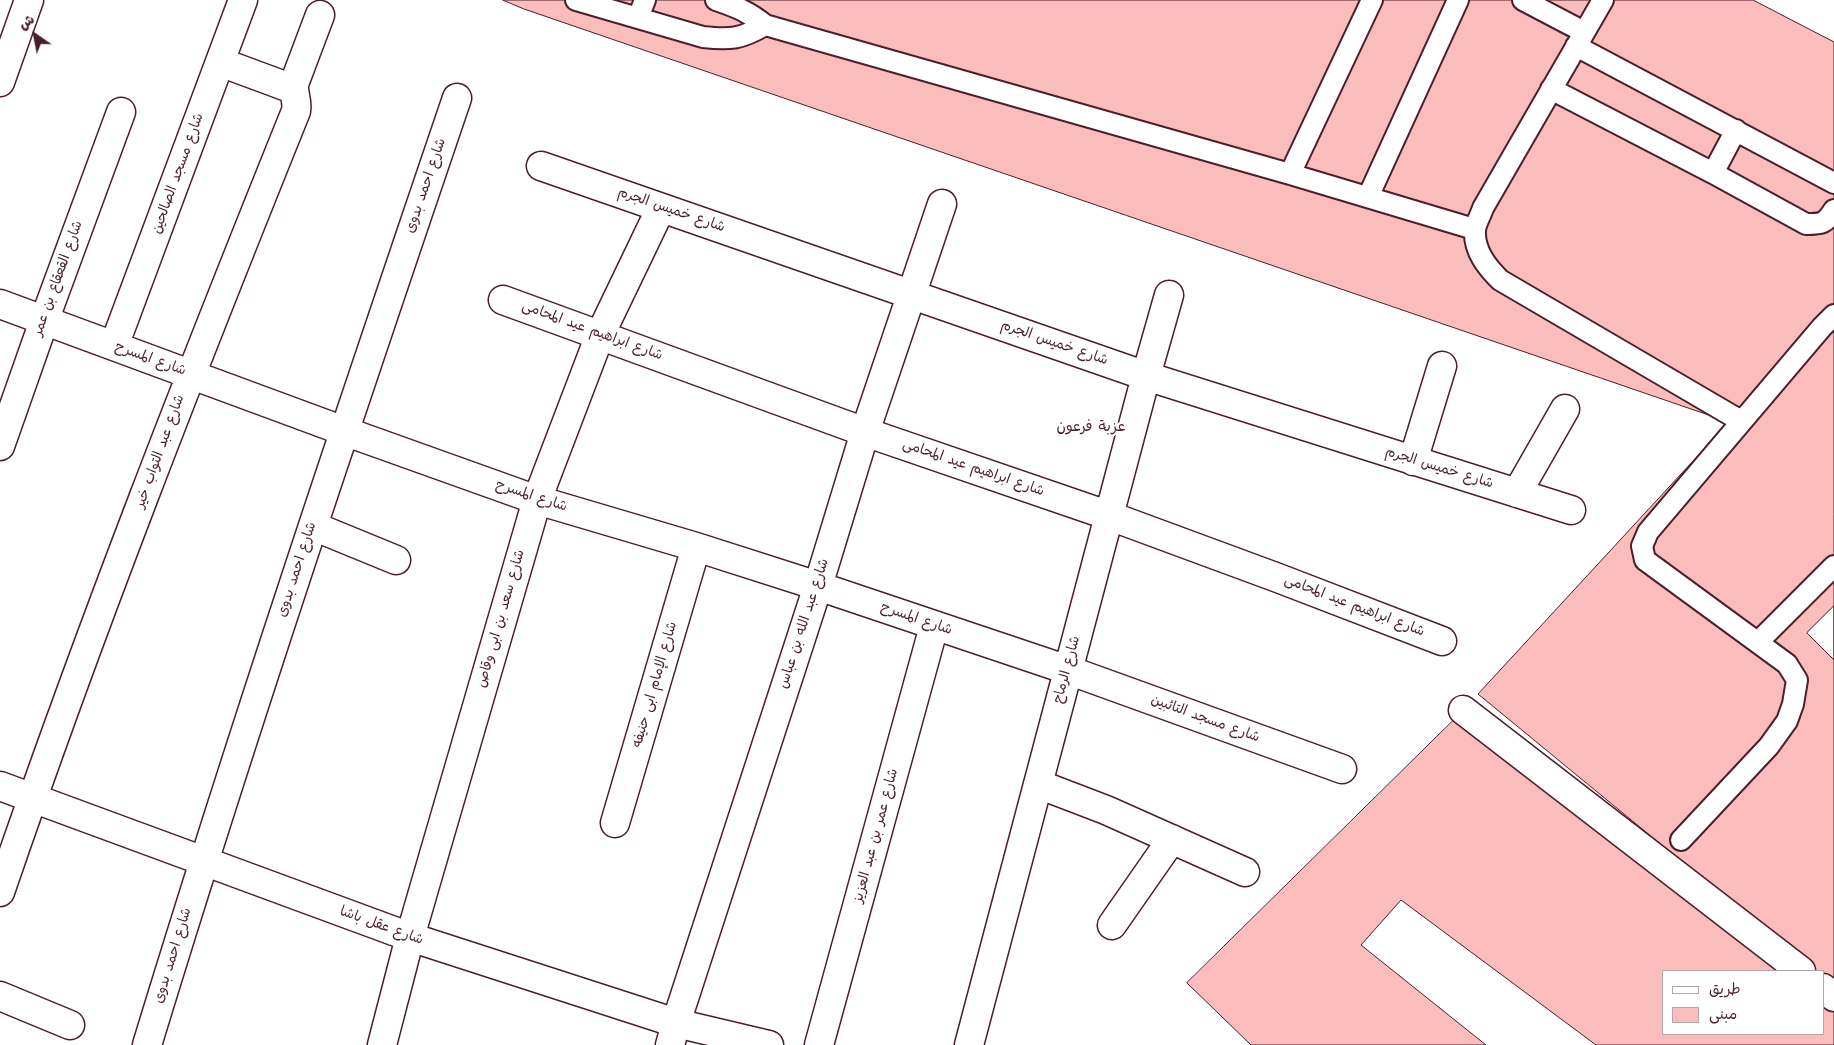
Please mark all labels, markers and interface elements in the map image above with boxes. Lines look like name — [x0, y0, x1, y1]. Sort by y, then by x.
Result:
text: ش — [14, 9, 39, 36]
north arrow — [10, 10, 60, 60]
street label: شارع مسجد الصالحين — [149, 111, 209, 237]
street label: شارع احمد بدوى — [403, 136, 451, 236]
street label: شارع خميس الجرم — [615, 185, 727, 237]
street label: شارع القعقاع بن عمر — [30, 219, 88, 339]
street label: شارع ابراهيم عيد المحامى — [519, 299, 665, 365]
street label: شارع خميس الجرم — [998, 318, 1110, 370]
street label: شارع المسرح — [112, 339, 188, 381]
street label: شارع عبد التواب خير — [133, 393, 189, 511]
district label: عزبة فرعون — [1056, 419, 1126, 437]
street label: شارع ابراهيم عيد المحامى — [900, 437, 1046, 501]
street label: شارع خميس الجرم — [1383, 445, 1495, 493]
street label: شارع المسرح — [493, 478, 569, 516]
street label: شارع احمد بدوى — [275, 520, 321, 620]
street label: شارع سعد بن ابى وقاص — [474, 548, 530, 690]
street label: شارع عبد الله بن عباس — [776, 557, 834, 691]
street label: شارع ابراهيم عيد المحامى — [1282, 573, 1426, 641]
street label: شارع المسرح — [878, 600, 954, 640]
street label: شارع الإمام ابى حنيفه — [630, 620, 682, 750]
street label: شارع الرماح — [1051, 634, 1085, 706]
street label: شارع مسجد التائبين — [1148, 693, 1262, 747]
street label: شارع عمر بن عبد العزيز — [851, 767, 903, 905]
street label: شارع عقل باشا — [337, 904, 425, 950]
street label: شارع احمد بدوى — [151, 906, 197, 1006]
legend — [1662, 970, 1824, 1035]
text: طريق — [1709, 978, 1741, 1002]
text: مبنى — [1709, 1003, 1737, 1027]

